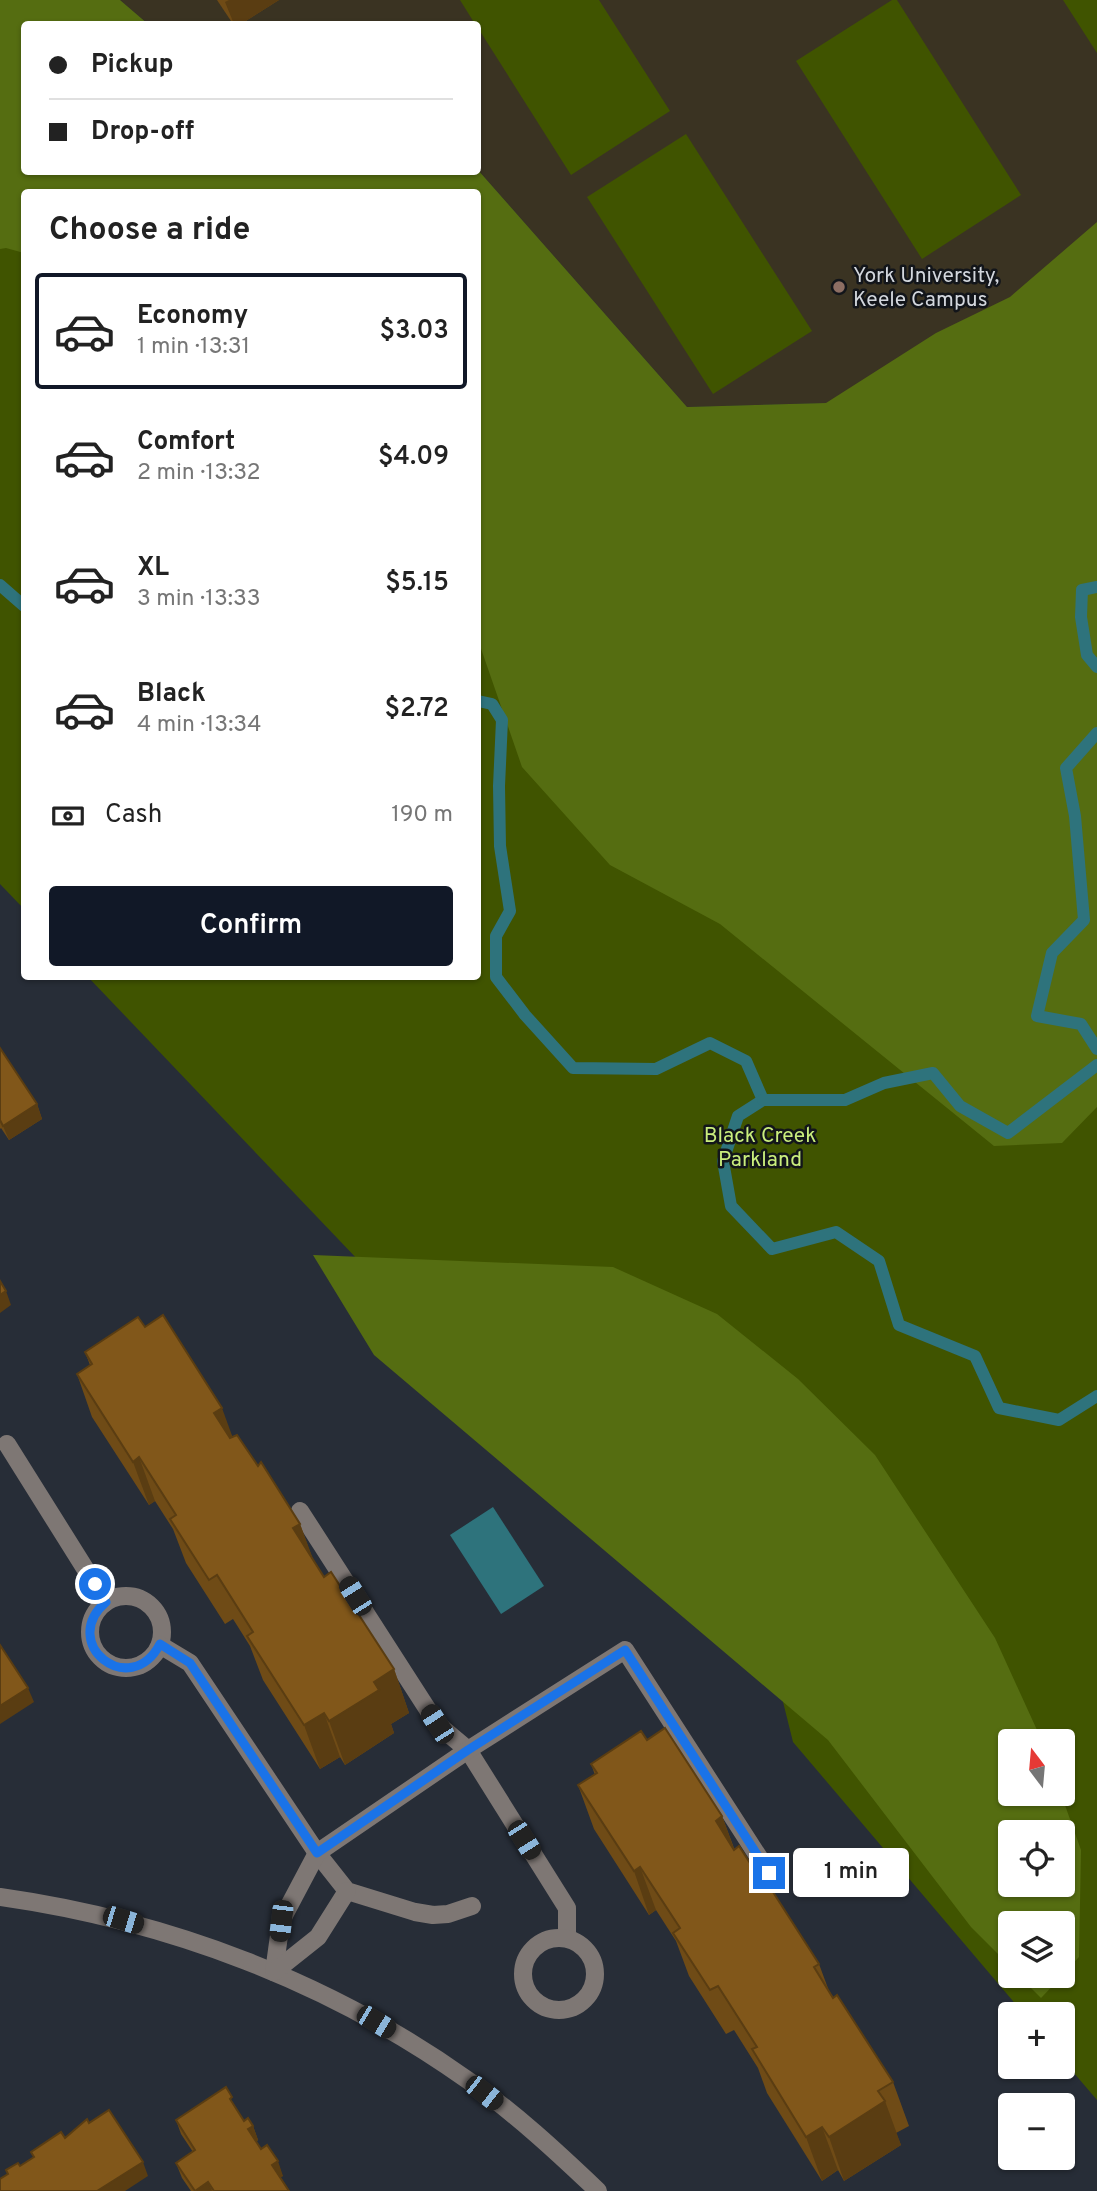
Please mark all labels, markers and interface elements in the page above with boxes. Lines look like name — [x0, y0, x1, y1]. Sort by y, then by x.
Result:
text: Pickup — [91, 49, 174, 82]
text: Drop-off — [91, 116, 194, 149]
text: Choose a ride — [49, 211, 250, 251]
place label: York University, Keele Campus — [853, 263, 999, 314]
marker: York University, Keele Campus — [831, 279, 847, 295]
icon: car — [53, 300, 116, 363]
text: Economy — [137, 300, 248, 333]
text: $3.03 — [380, 315, 449, 348]
text: 1 min · 13:31 — [137, 333, 250, 362]
icon: car — [53, 426, 116, 489]
text: Comfort — [137, 426, 235, 459]
text: $4.09 — [378, 441, 449, 474]
text: 2 min · 13:32 — [137, 459, 261, 488]
icon: car — [53, 552, 116, 615]
text: XL — [137, 552, 169, 585]
text: $5.15 — [385, 567, 449, 600]
text: 3 min · 13:33 — [137, 585, 261, 614]
icon: car — [53, 678, 116, 741]
text: Black — [137, 678, 206, 711]
text: $2.72 — [384, 693, 449, 726]
text: 4 min · 13:34 — [137, 711, 262, 740]
icon: cash — [49, 797, 87, 835]
text: Cash — [105, 799, 162, 832]
text: 190 m — [391, 801, 453, 830]
button: Confirm — [49, 886, 453, 966]
park label: Black Creek Parkland — [704, 1123, 816, 1174]
route start — [79, 1568, 111, 1600]
car — [335, 1573, 376, 1619]
car — [417, 1701, 458, 1747]
north arrow — [998, 1729, 1074, 1806]
map controls — [998, 1729, 1075, 2170]
car — [504, 1817, 545, 1863]
button: locate — [998, 1820, 1075, 1897]
callout: 1 min — [794, 1848, 909, 1898]
route end — [753, 1857, 785, 1889]
text: 1 min — [824, 1858, 878, 1887]
car — [269, 1899, 294, 1943]
car — [100, 1904, 147, 1936]
button: layers — [998, 1911, 1075, 1988]
car — [353, 2002, 400, 2042]
button: + — [998, 2002, 1075, 2079]
car — [461, 2072, 508, 2114]
button: − — [998, 2093, 1075, 2170]

